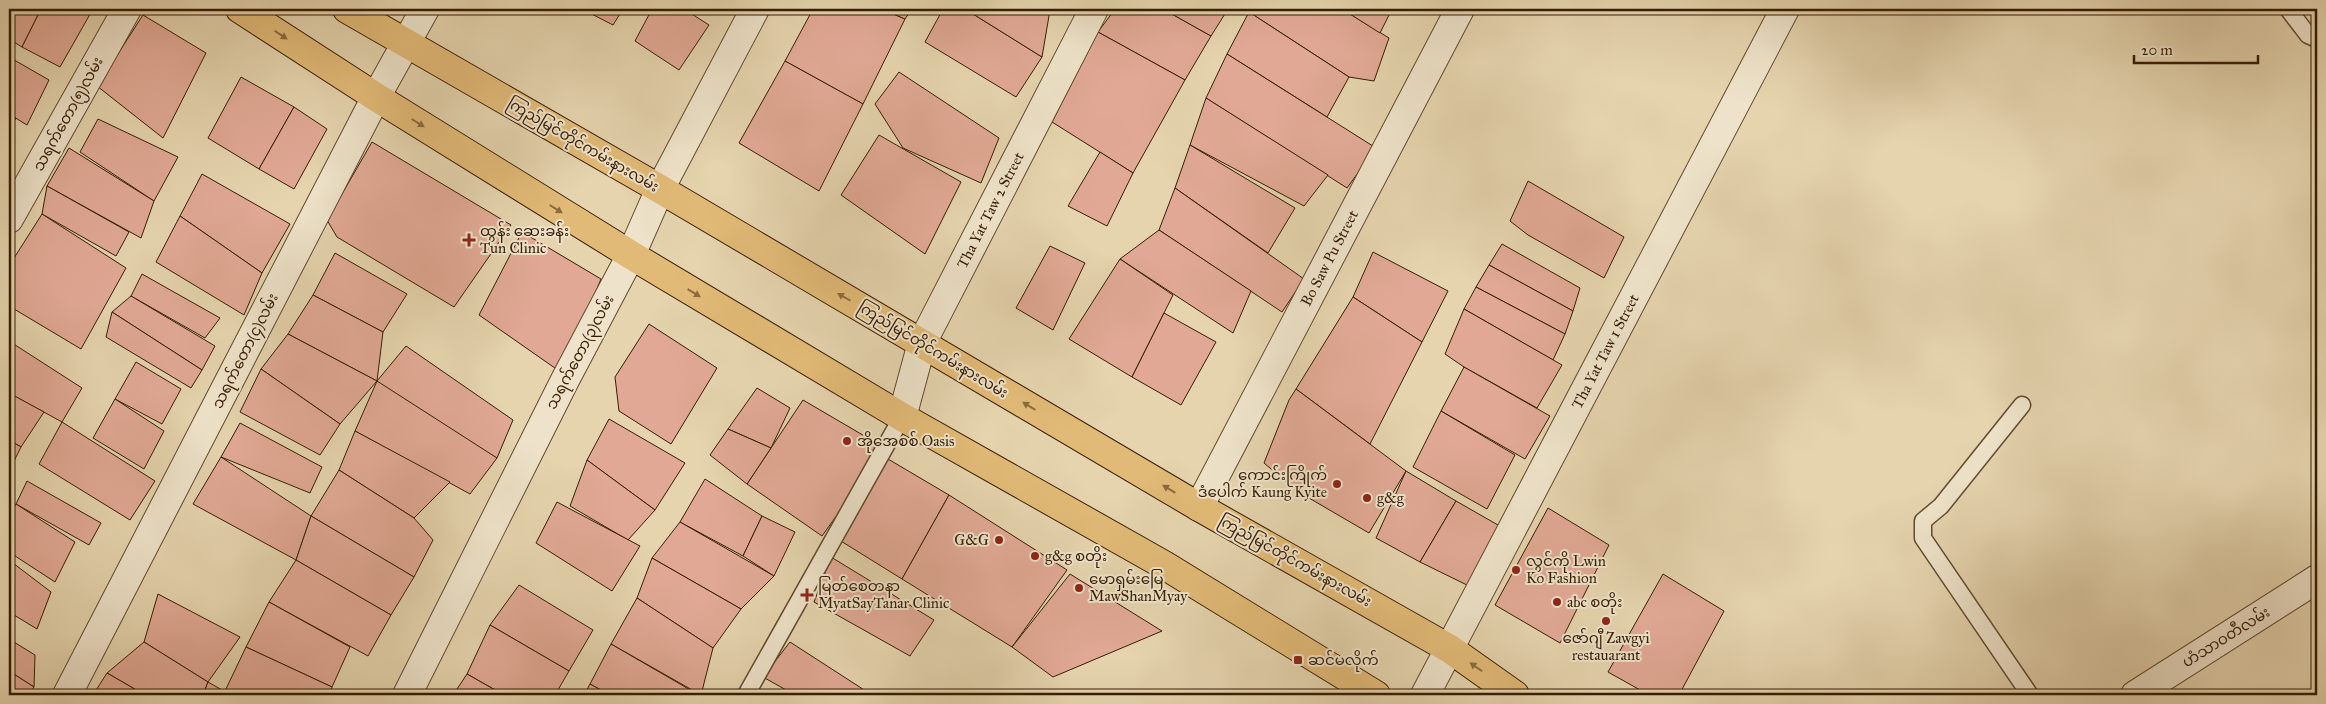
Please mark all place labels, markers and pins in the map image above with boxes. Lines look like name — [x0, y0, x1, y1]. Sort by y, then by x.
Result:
place label: ထွန်း ဆေးခန်း Tun Clinic — [480, 221, 569, 257]
marker: ထွန်း ဆေးခန်း Tun Clinic — [462, 233, 476, 247]
place label: အိုအေစစ် Oasis — [857, 431, 955, 453]
marker: အိုအေစစ် Oasis — [841, 435, 853, 447]
place label: ကောင်းကြိုက် ဒံပေါက် Kaung Kyite — [1198, 465, 1327, 501]
marker: ကောင်းကြိုက် ဒံပေါက် Kaung Kyite — [1331, 478, 1343, 490]
place label: g&g — [1377, 489, 1405, 507]
marker: g&g — [1361, 492, 1373, 504]
place label: G&G — [954, 531, 989, 549]
marker: G&G — [993, 534, 1005, 546]
place label: g&g စတိုး — [1045, 546, 1107, 568]
marker: g&g စတိုး — [1029, 550, 1041, 562]
place label: လွင်ကို Lwin Ko Fashion — [1526, 551, 1606, 587]
marker: လွင်ကို Lwin Ko Fashion — [1510, 564, 1522, 576]
place label: မောရှမ်းမြေ MawShanMyay — [1089, 569, 1188, 605]
place label: မြတ်စေတနာ MyatSayTanar Clinic — [818, 576, 949, 612]
marker: မောရှမ်းမြေ MawShanMyay — [1073, 582, 1085, 594]
marker: မြတ်စေတနာ MyatSayTanar Clinic — [800, 588, 814, 602]
place label: abc စတိုး — [1567, 592, 1622, 614]
marker: abc စတိုး — [1551, 596, 1563, 608]
marker: ဇော်ဂျီ Zawgyi restauarant — [1600, 615, 1612, 627]
place label: ဇော်ဂျီ Zawgyi restauarant — [1562, 628, 1650, 664]
place label: ဆင်မလိုက် — [1308, 650, 1379, 672]
marker: ဆင်မလိုက် — [1292, 654, 1304, 666]

